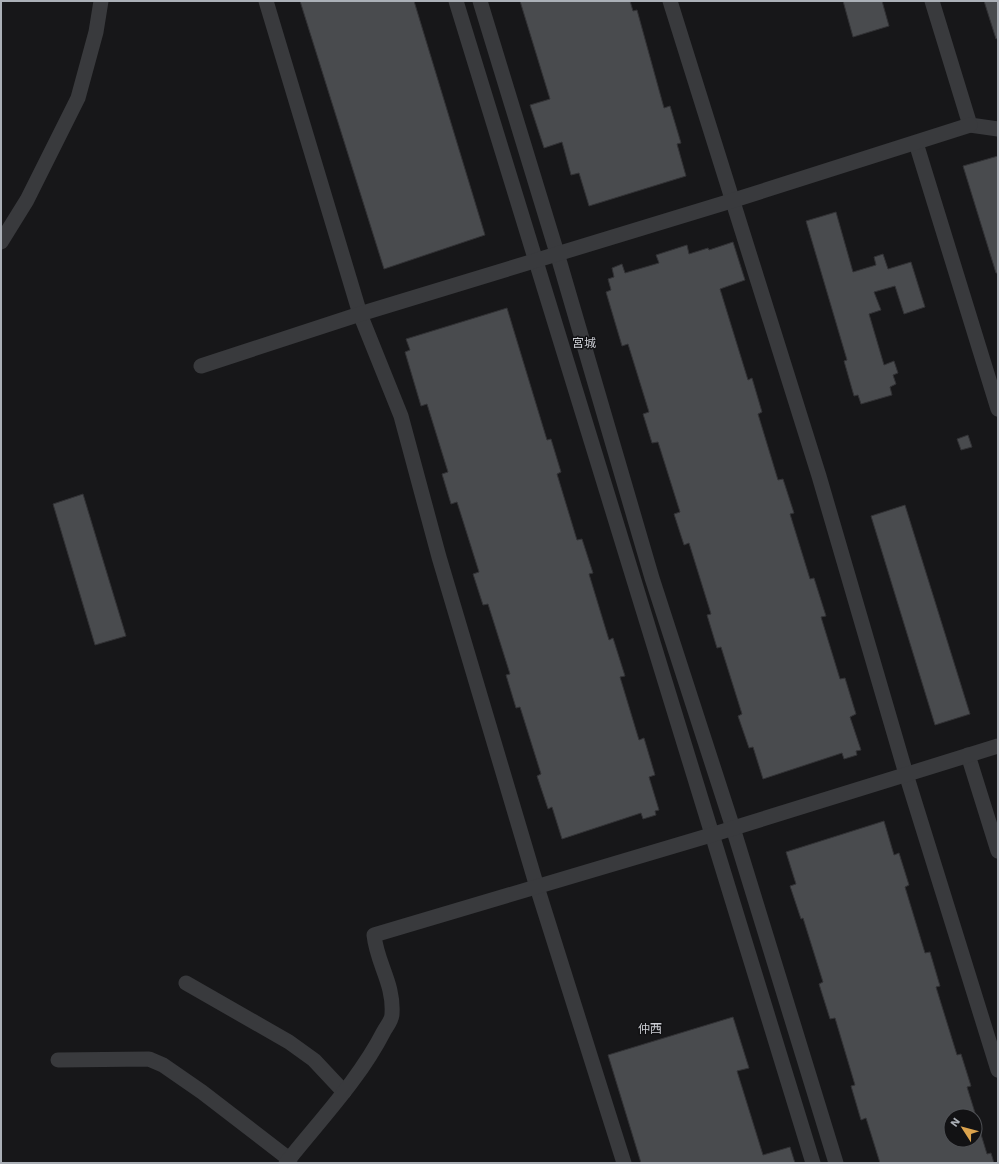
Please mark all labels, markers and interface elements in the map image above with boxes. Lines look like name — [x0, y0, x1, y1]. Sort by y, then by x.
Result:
district label: 宮城 — [572, 336, 596, 350]
district label: 仲西 — [638, 1022, 662, 1036]
north arrow — [943, 1108, 983, 1148]
text: N — [948, 1115, 963, 1130]

